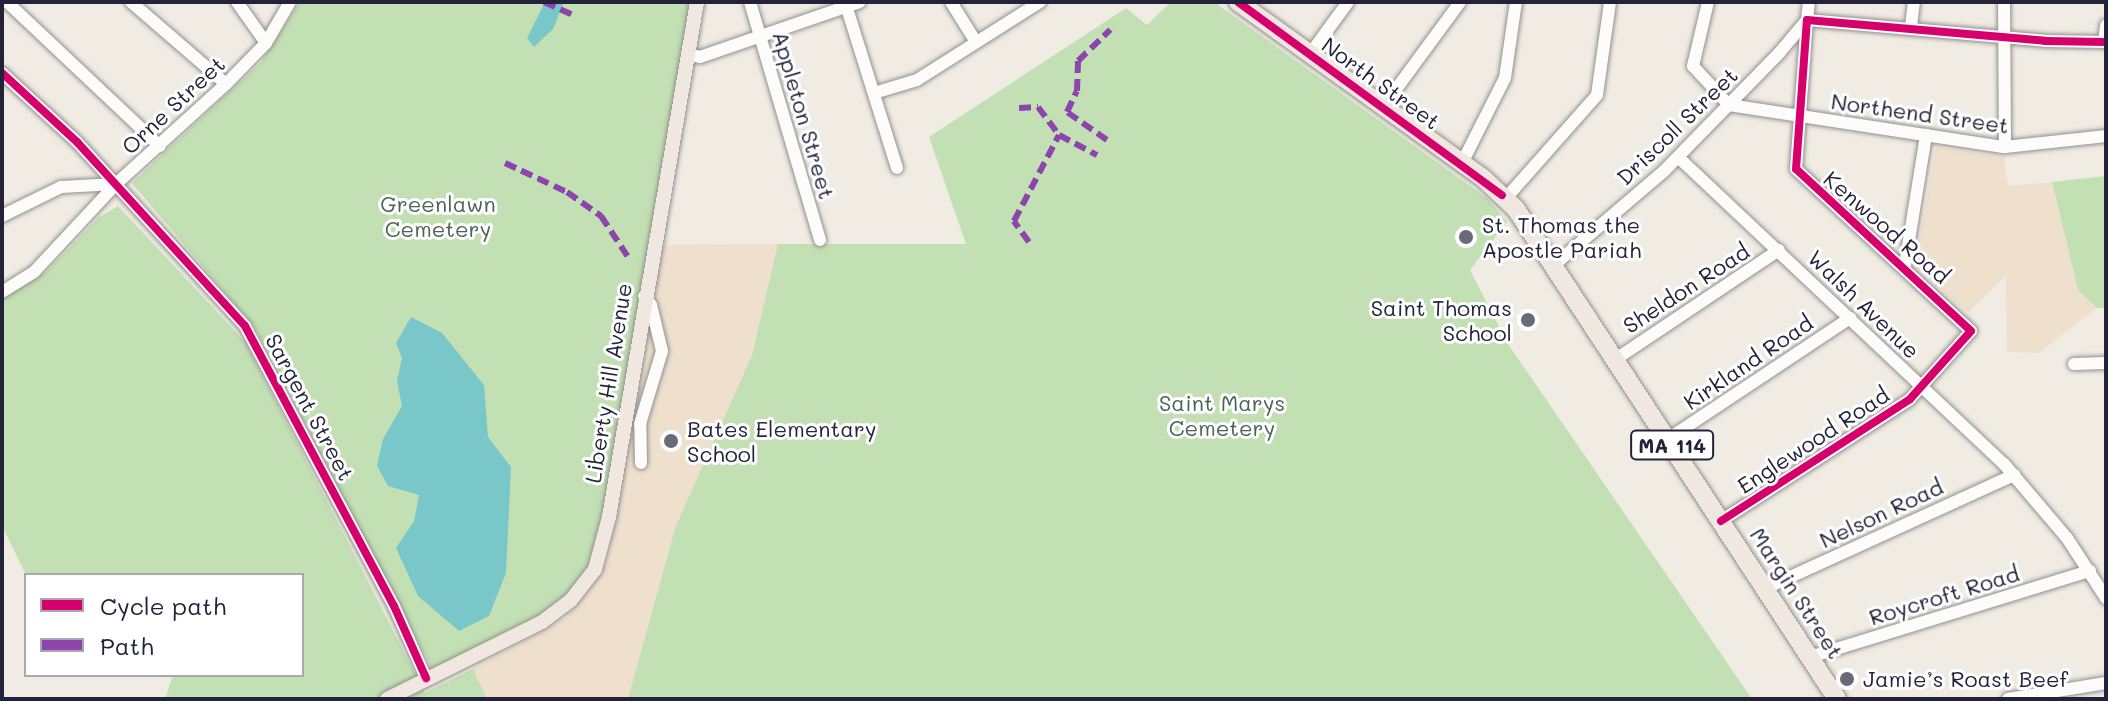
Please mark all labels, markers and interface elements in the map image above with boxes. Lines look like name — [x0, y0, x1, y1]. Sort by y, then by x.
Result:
street label: Appleton Street — [767, 28, 841, 202]
street label: North Street — [1317, 31, 1445, 135]
street label: Orne Street — [116, 51, 230, 159]
street label: Driscoll Street — [1611, 62, 1743, 190]
street label: Northend Street — [1829, 87, 2011, 139]
street label: Kenwood Road — [1819, 165, 1955, 289]
park label: Greenlawn Cemetery — [380, 190, 496, 242]
place label: St. Thomas the Apostle Pariah — [1482, 211, 1641, 262]
marker: St. Thomas the Apostle Pariah — [1457, 228, 1475, 246]
street label: Sheldon Road — [1618, 237, 1754, 339]
street label: Walsh Avenue — [1803, 244, 1925, 364]
street label: Liberty Hill Avenue — [579, 281, 637, 485]
place label: Saint Thomas School — [1371, 294, 1512, 346]
street label: Kirkland Road — [1678, 309, 1818, 415]
marker: Saint Thomas School — [1519, 311, 1537, 329]
street label: Sargent Street — [260, 329, 360, 485]
street label: Englewood Road — [1732, 381, 1894, 499]
park label: Saint Marys Cemetery — [1159, 389, 1285, 440]
place label: Bates Elementary School — [687, 415, 876, 466]
road number: MA 114 — [1630, 429, 1714, 461]
marker: Bates Elementary School — [662, 432, 680, 450]
street label: Nelson Road — [1815, 473, 1947, 553]
street label: Margin Street — [1745, 522, 1849, 664]
street label: Roycroft Road — [1866, 560, 2022, 630]
legend — [24, 573, 304, 677]
text: Cycle path — [100, 590, 226, 621]
text: Path — [100, 630, 154, 661]
place label: Jamie’s Roast Beef — [1863, 666, 2068, 692]
marker: Jamie’s Roast Beef — [1838, 670, 1856, 688]

